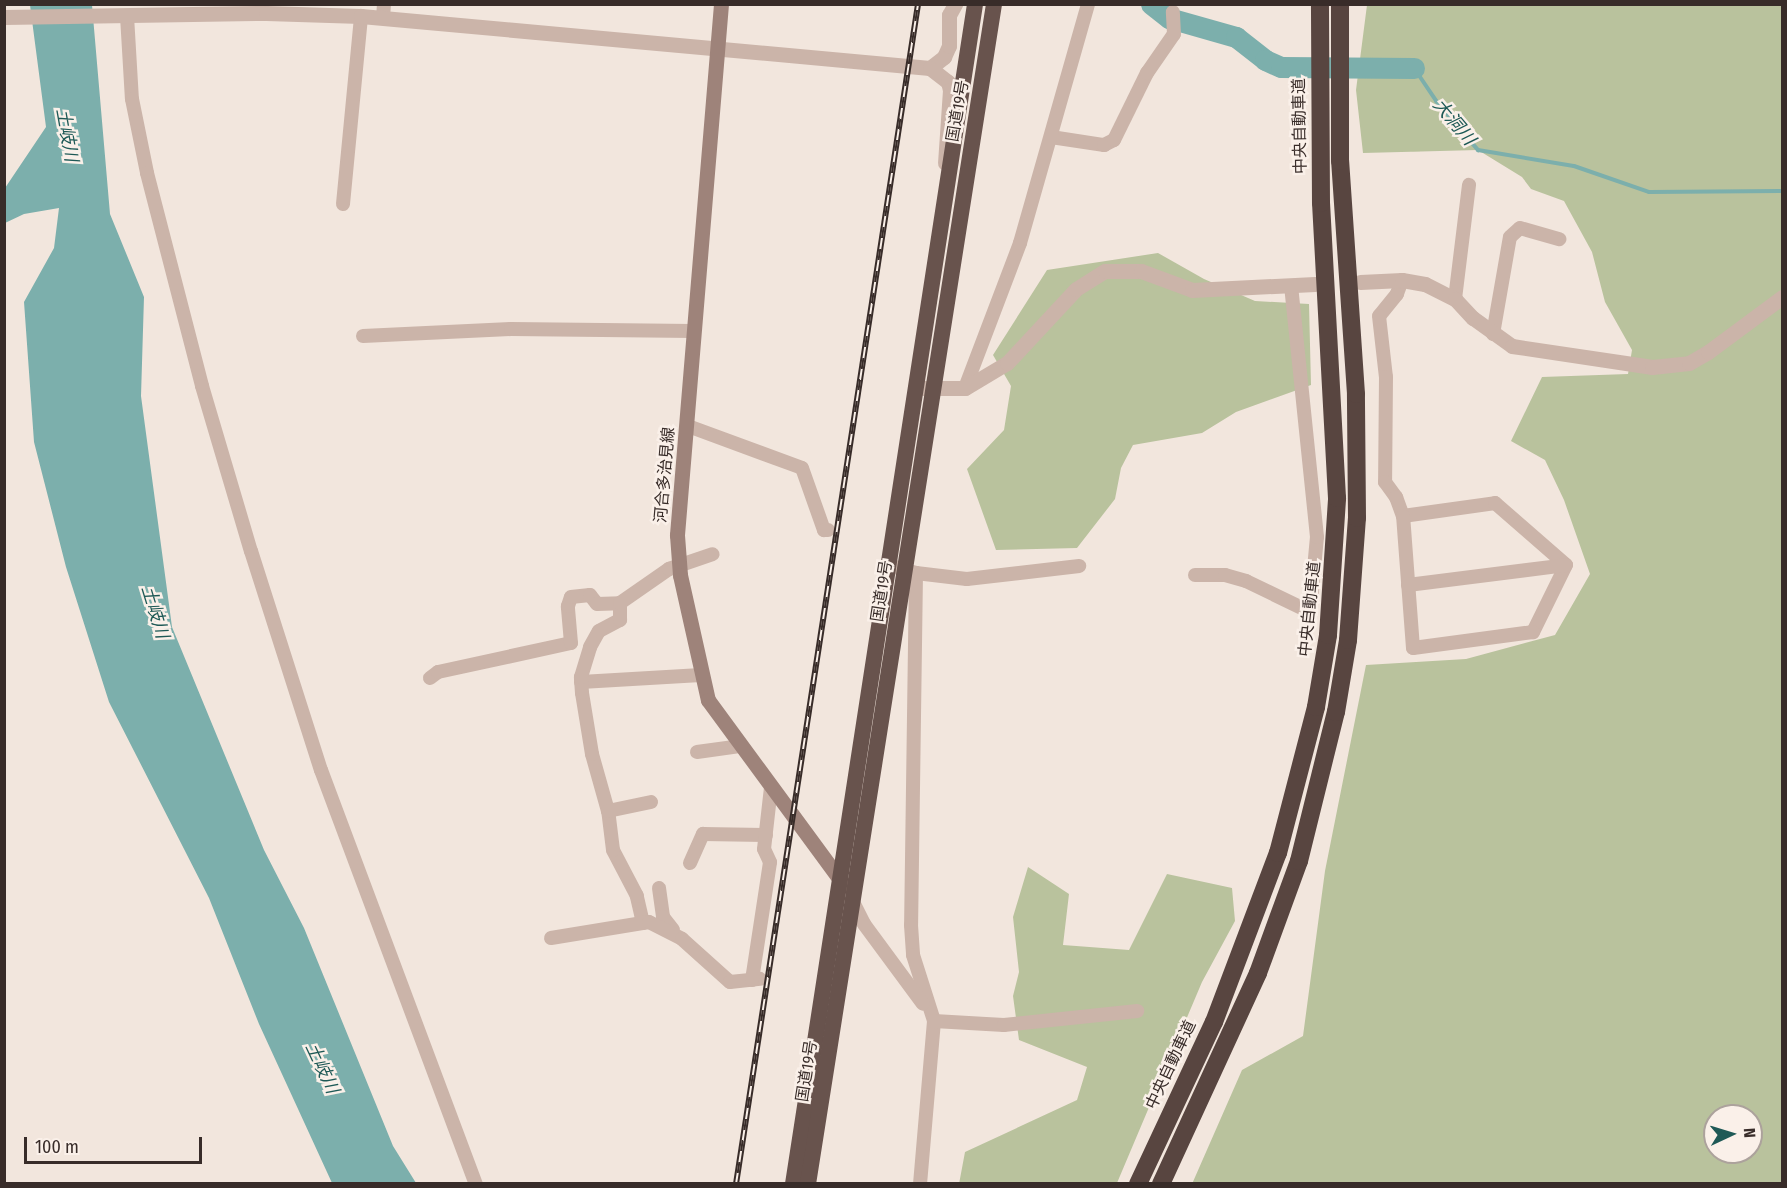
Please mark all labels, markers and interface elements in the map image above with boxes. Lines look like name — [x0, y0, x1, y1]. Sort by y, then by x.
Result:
street label: 中央自動車道 — [1290, 78, 1310, 174]
street label: 国道19号 — [943, 79, 973, 143]
water label: 大洞川 — [1428, 94, 1480, 150]
water label: 土岐川 — [52, 107, 82, 163]
street label: 河合多治見線 — [651, 426, 679, 524]
street label: 国道19号 — [868, 559, 896, 623]
street label: 中央自動車道 — [1295, 560, 1325, 658]
water label: 土岐川 — [137, 583, 173, 641]
street label: 中央自動車道 — [1142, 1017, 1200, 1113]
water label: 土岐川 — [301, 1039, 343, 1097]
street label: 国道19号 — [793, 1039, 821, 1103]
north arrow — [1703, 1104, 1763, 1164]
scale bar — [27, 1125, 206, 1163]
text: N — [1740, 1127, 1759, 1138]
text: 100 m — [35, 1136, 79, 1158]

